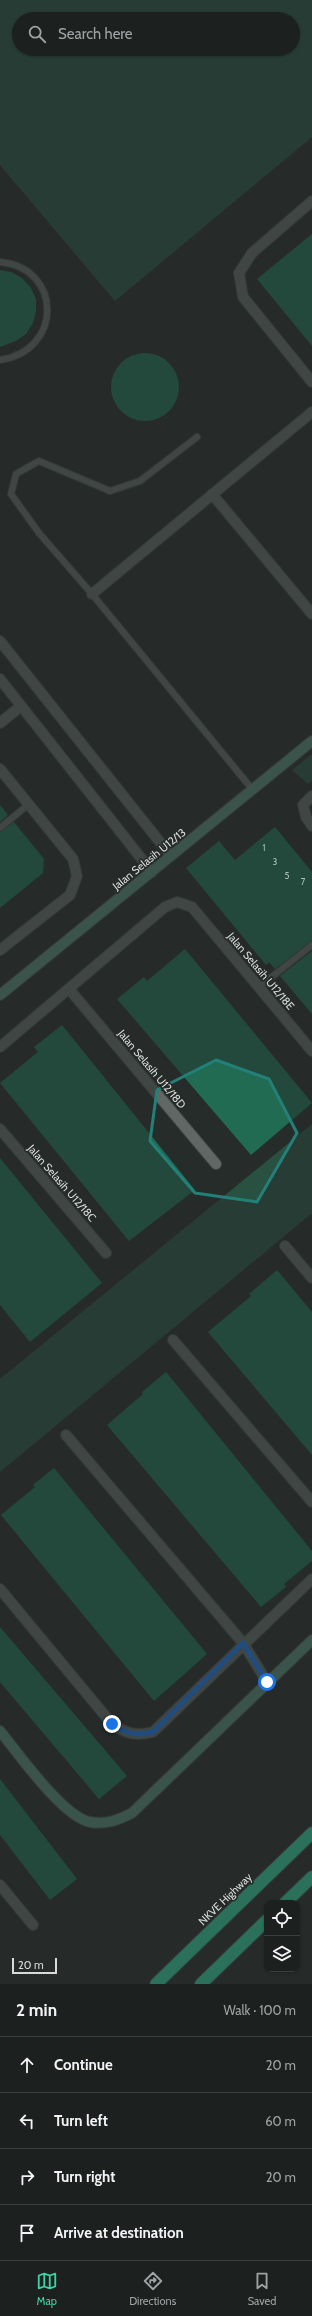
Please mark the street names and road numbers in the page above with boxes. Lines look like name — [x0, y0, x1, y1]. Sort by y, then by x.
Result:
street label: Jalan Selasih U12/13 — [109, 825, 188, 893]
street label: Jalan Selasih U12/18E — [224, 929, 298, 1013]
street label: Jalan Selasih U12/18D — [114, 1026, 189, 1111]
street label: Jalan Selasih U12/18C — [24, 1141, 99, 1225]
street label: NKVE Highway — [195, 1870, 255, 1928]

